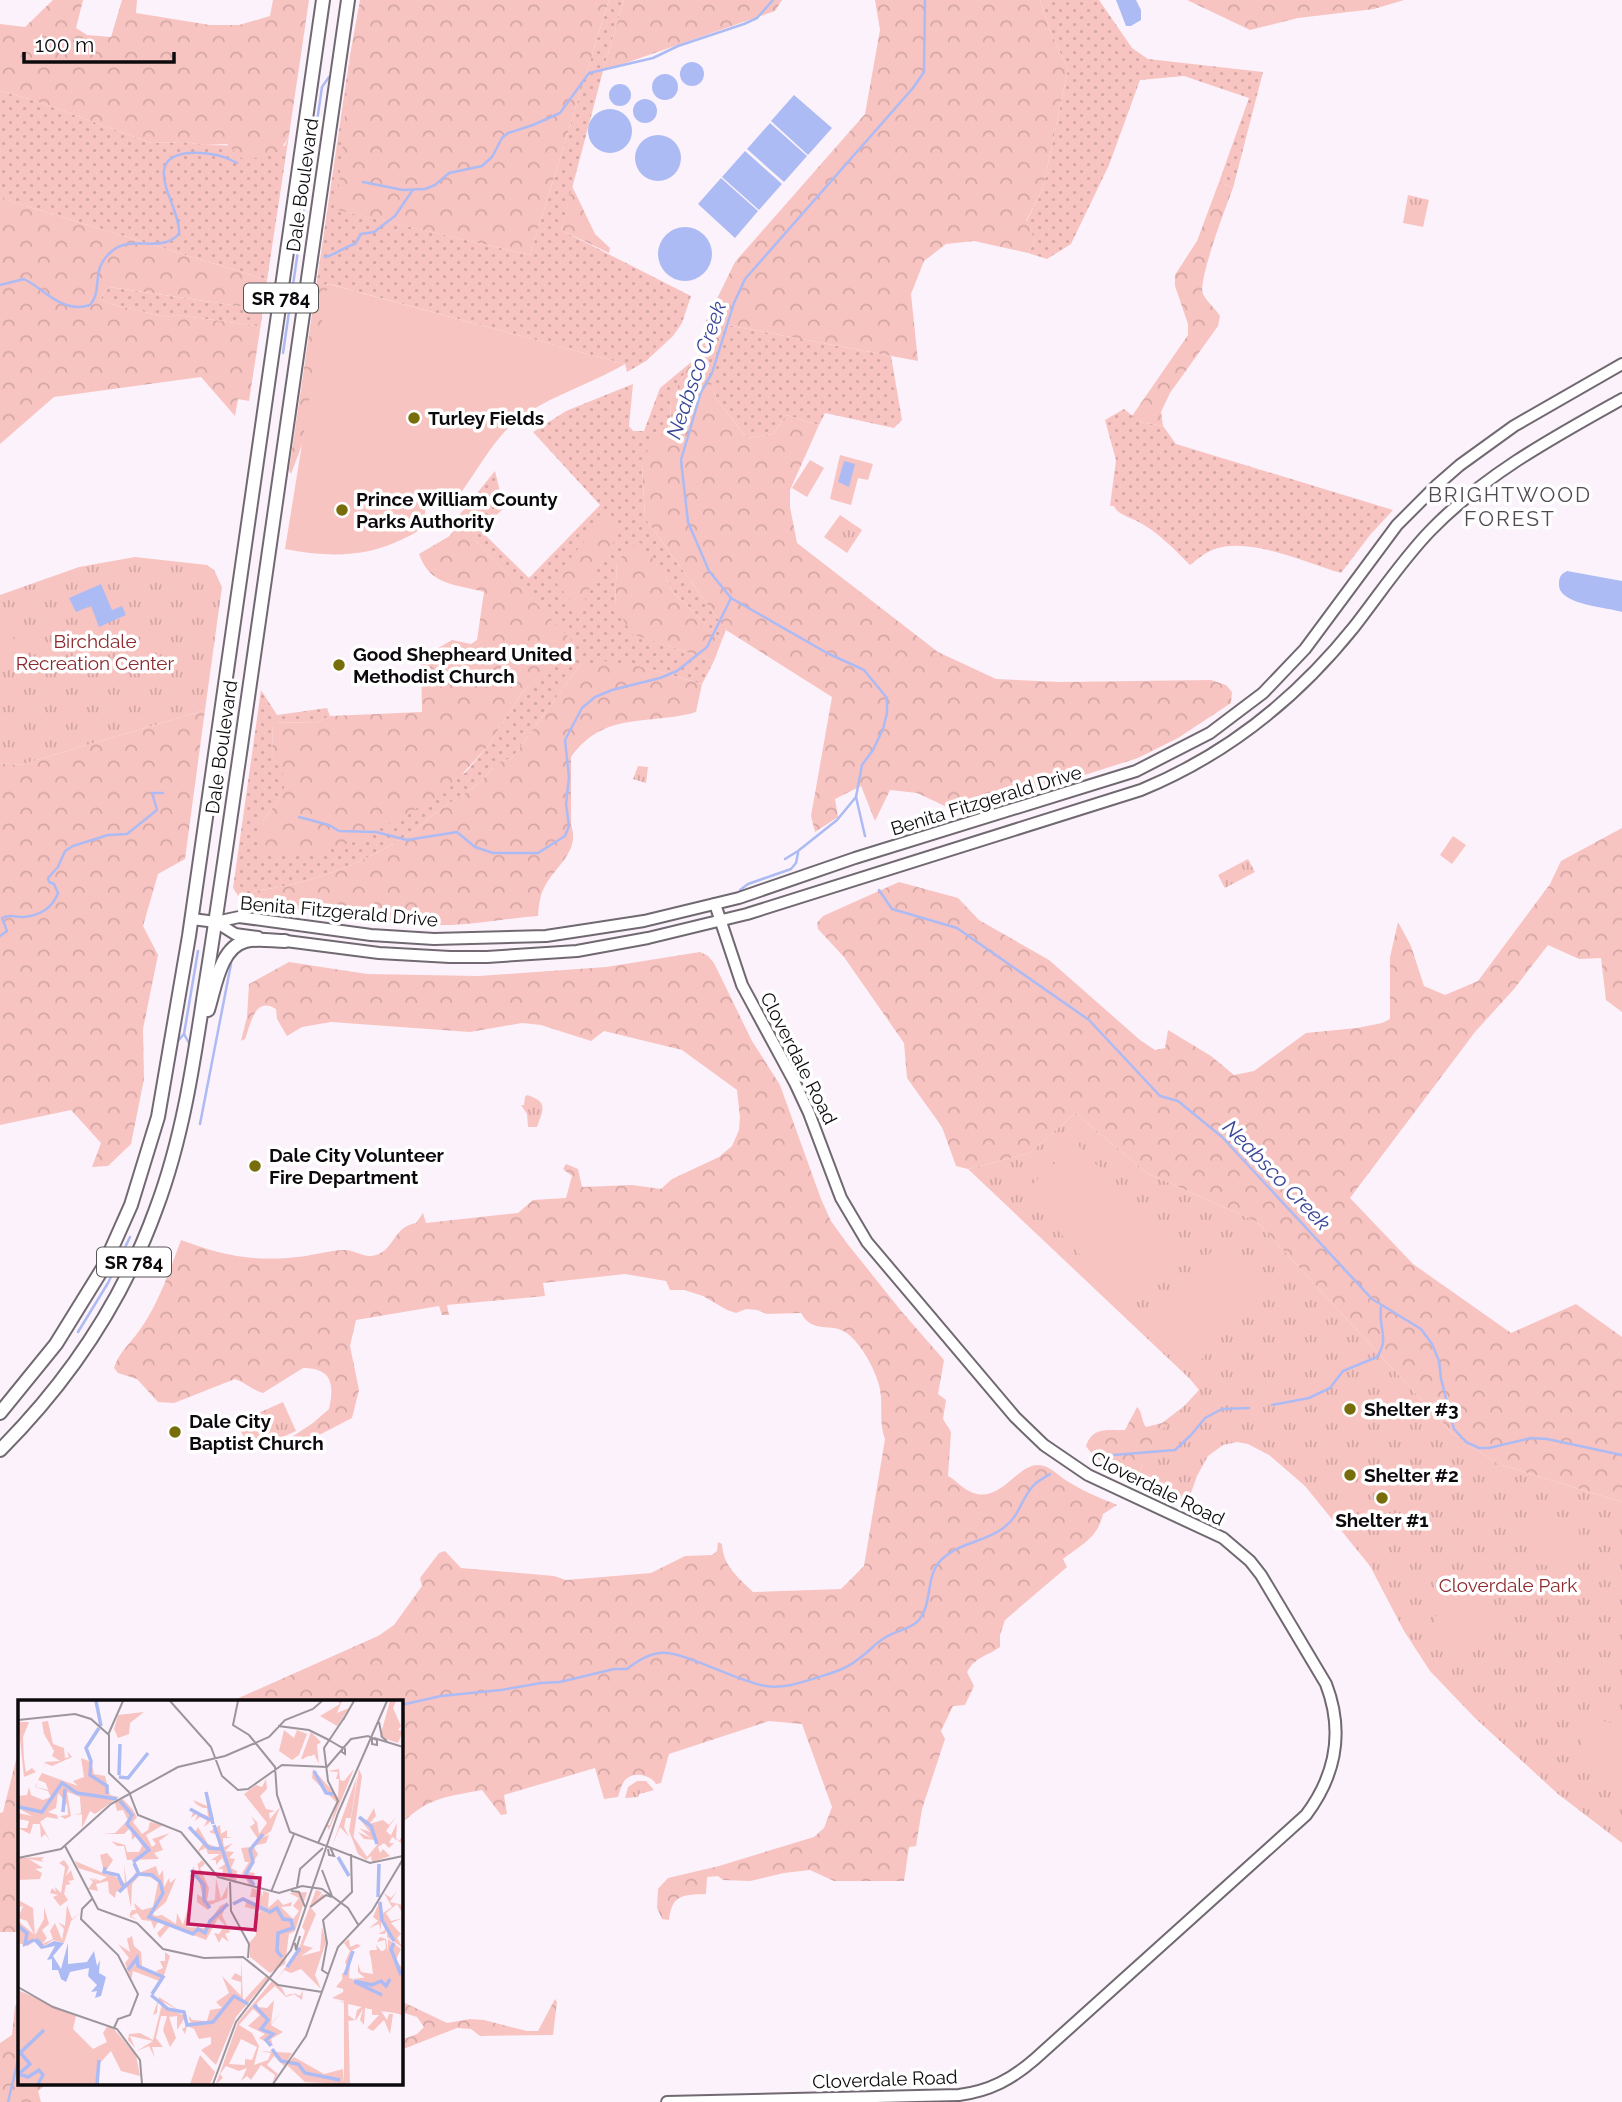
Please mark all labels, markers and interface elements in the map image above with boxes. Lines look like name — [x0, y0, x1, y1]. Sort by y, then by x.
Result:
scale bar — [24, 21, 175, 65]
text: 100 m — [35, 32, 94, 57]
street label: Dale Boulevard — [282, 117, 322, 253]
road number: SR 784 — [244, 284, 318, 312]
water label: Neabsco Creek — [661, 298, 731, 442]
place label: Turley Fields — [428, 407, 544, 429]
marker: Turley Fields — [406, 410, 422, 426]
district label: BRIGHTWOOD FOREST — [1428, 482, 1592, 531]
place label: Prince William County Parks Authority — [356, 488, 558, 532]
marker: Prince William County Parks Authority — [334, 502, 350, 518]
park label: Birchdale Recreation Center — [16, 630, 175, 674]
place label: Good Shepheard United Methodist Church — [353, 643, 572, 687]
marker: Good Shepheard United Methodist Church — [331, 657, 347, 673]
street label: Dale Boulevard — [201, 679, 241, 815]
street label: Benita Fitzgerald Drive — [888, 760, 1084, 840]
street label: Benita Fitzgerald Drive — [239, 891, 439, 931]
street label: Cloverdale Road — [756, 988, 842, 1128]
water label: Neabsco Creek — [1218, 1114, 1336, 1236]
place label: Dale City Volunteer Fire Department — [269, 1144, 445, 1188]
marker: Dale City Volunteer Fire Department — [247, 1158, 263, 1174]
road number: SR 784 — [97, 1247, 171, 1276]
place label: Shelter #3 — [1364, 1398, 1459, 1420]
marker: Shelter #3 — [1342, 1401, 1358, 1417]
place label: Dale City Baptist Church — [189, 1410, 324, 1454]
marker: Dale City Baptist Church — [167, 1424, 183, 1440]
street label: Cloverdale Road — [1088, 1446, 1228, 1530]
place label: Shelter #2 — [1364, 1464, 1459, 1486]
marker: Shelter #2 — [1342, 1467, 1358, 1483]
marker: Shelter #1 — [1374, 1490, 1390, 1506]
place label: Shelter #1 — [1335, 1509, 1429, 1531]
park label: Cloverdale Park — [1439, 1574, 1577, 1596]
inset map — [18, 1700, 402, 2084]
street label: Cloverdale Road — [812, 2065, 958, 2093]

